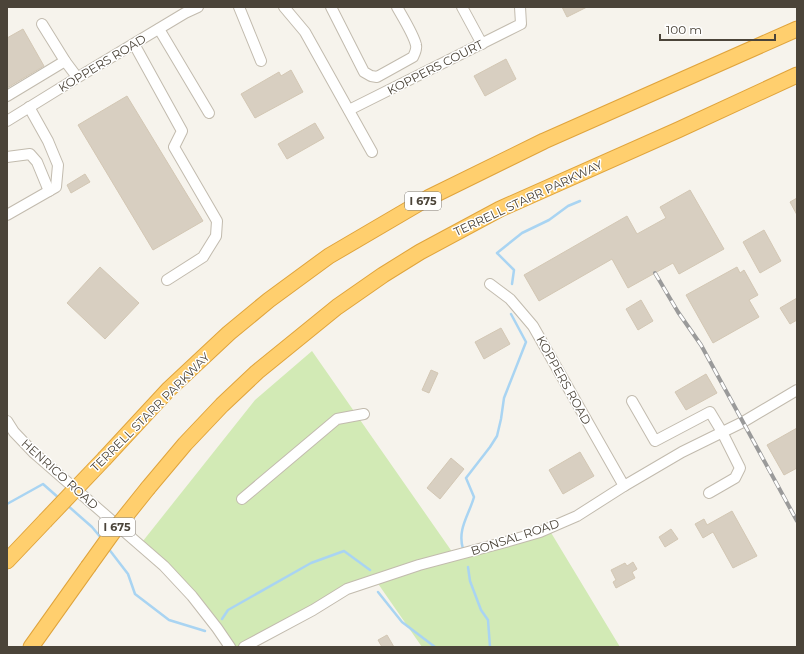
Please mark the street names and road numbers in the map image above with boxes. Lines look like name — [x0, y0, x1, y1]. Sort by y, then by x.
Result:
street label: KOPPERS ROAD — [55, 31, 149, 95]
street label: KOPPERS COURT — [385, 36, 485, 98]
street label: TERRELL STARR PARKWAY — [451, 157, 605, 239]
road number: I 675 — [405, 192, 441, 210]
street label: KOPPERS ROAD — [533, 333, 595, 427]
street label: TERRELL STARR PARKWAY — [87, 349, 213, 475]
street label: HENRICO ROAD — [18, 436, 102, 513]
street label: BONSAL ROAD — [469, 516, 561, 558]
road number: I 675 — [99, 518, 135, 536]

